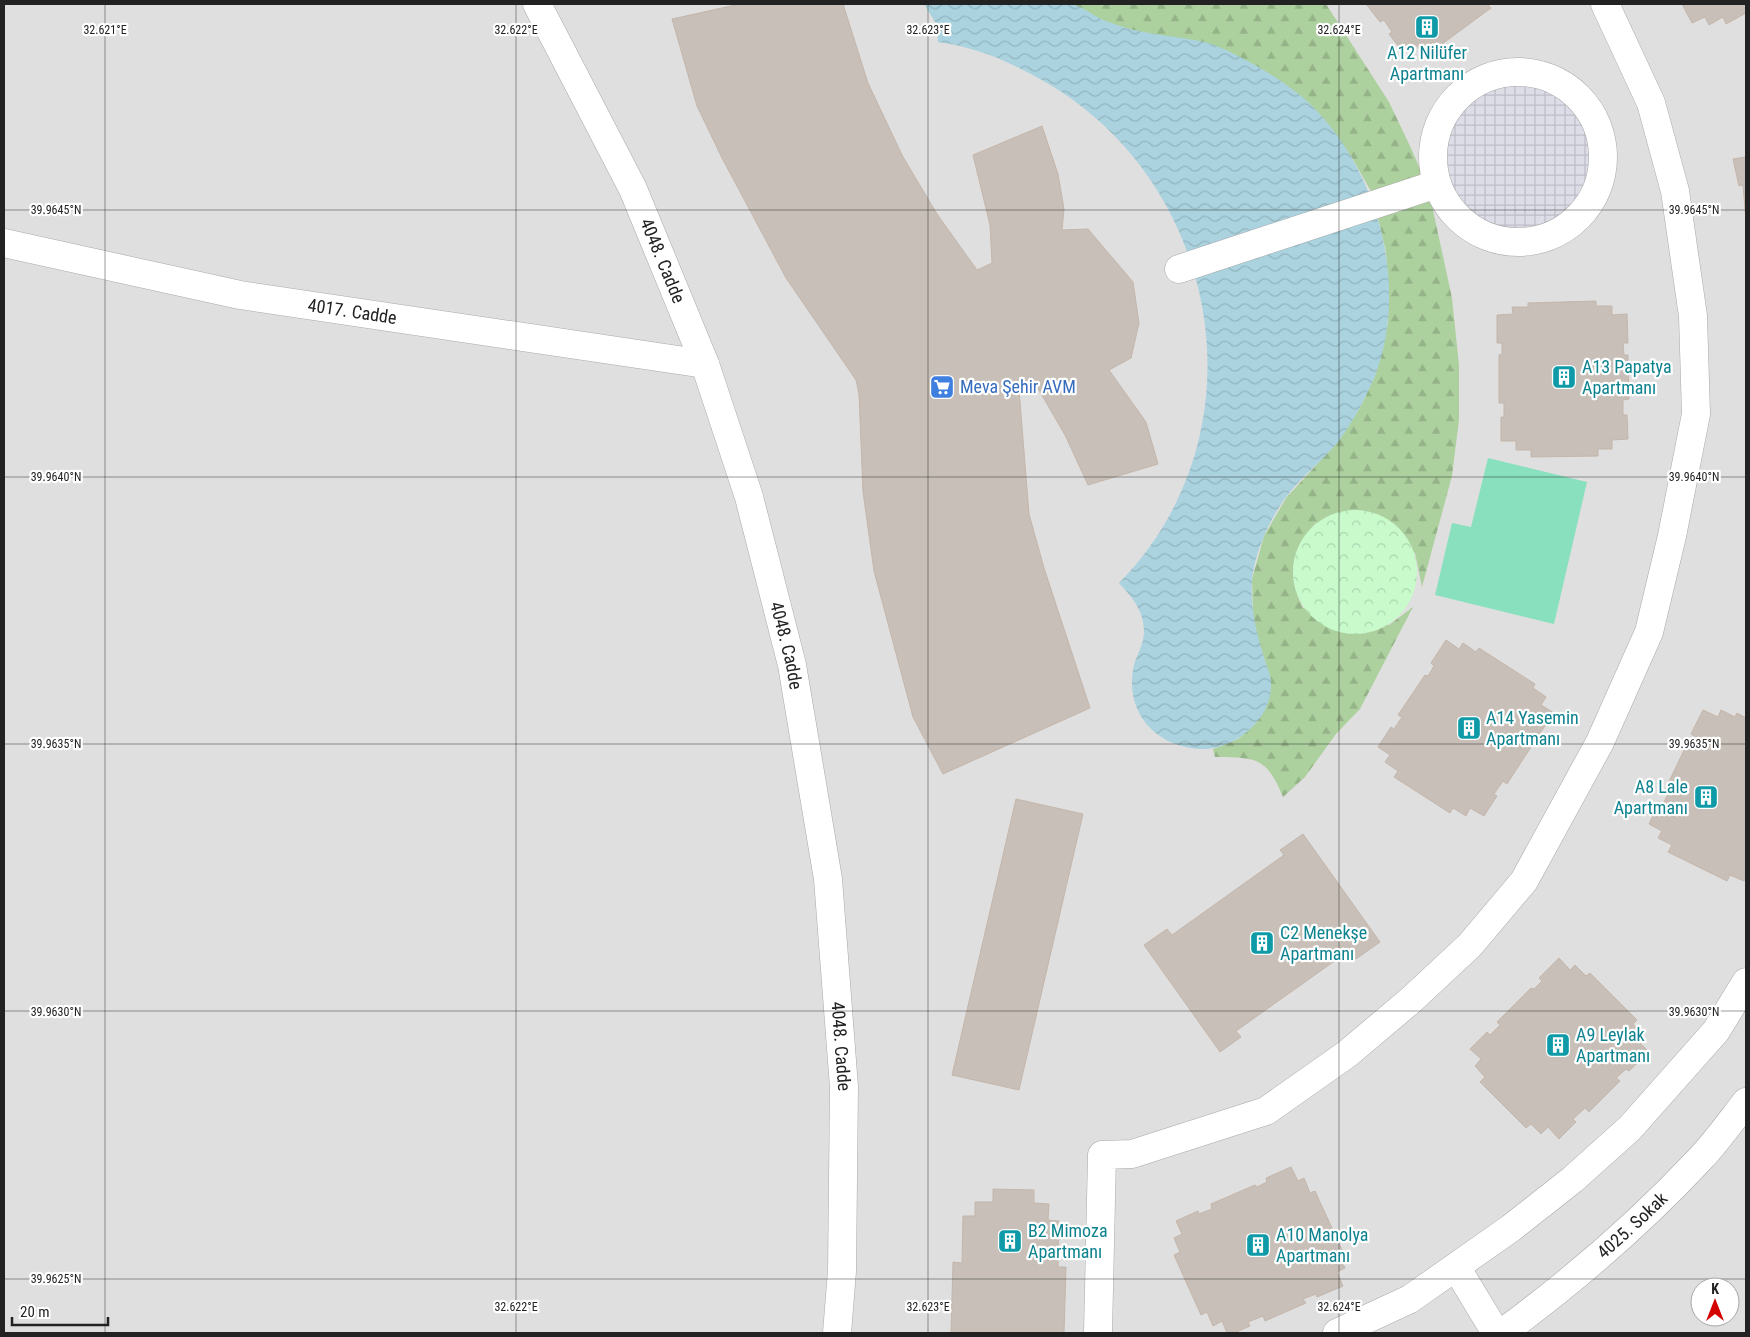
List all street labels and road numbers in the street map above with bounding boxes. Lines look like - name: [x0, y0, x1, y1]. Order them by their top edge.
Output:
- street label: 4048. Cadde: [636, 215, 690, 306]
- street label: 4017. Cadde: [306, 294, 398, 328]
- street label: 4048. Cadde: [766, 599, 807, 691]
- street label: 4048. Cadde: [827, 1001, 855, 1092]
- street label: 4025. Sokak: [1593, 1188, 1671, 1263]

